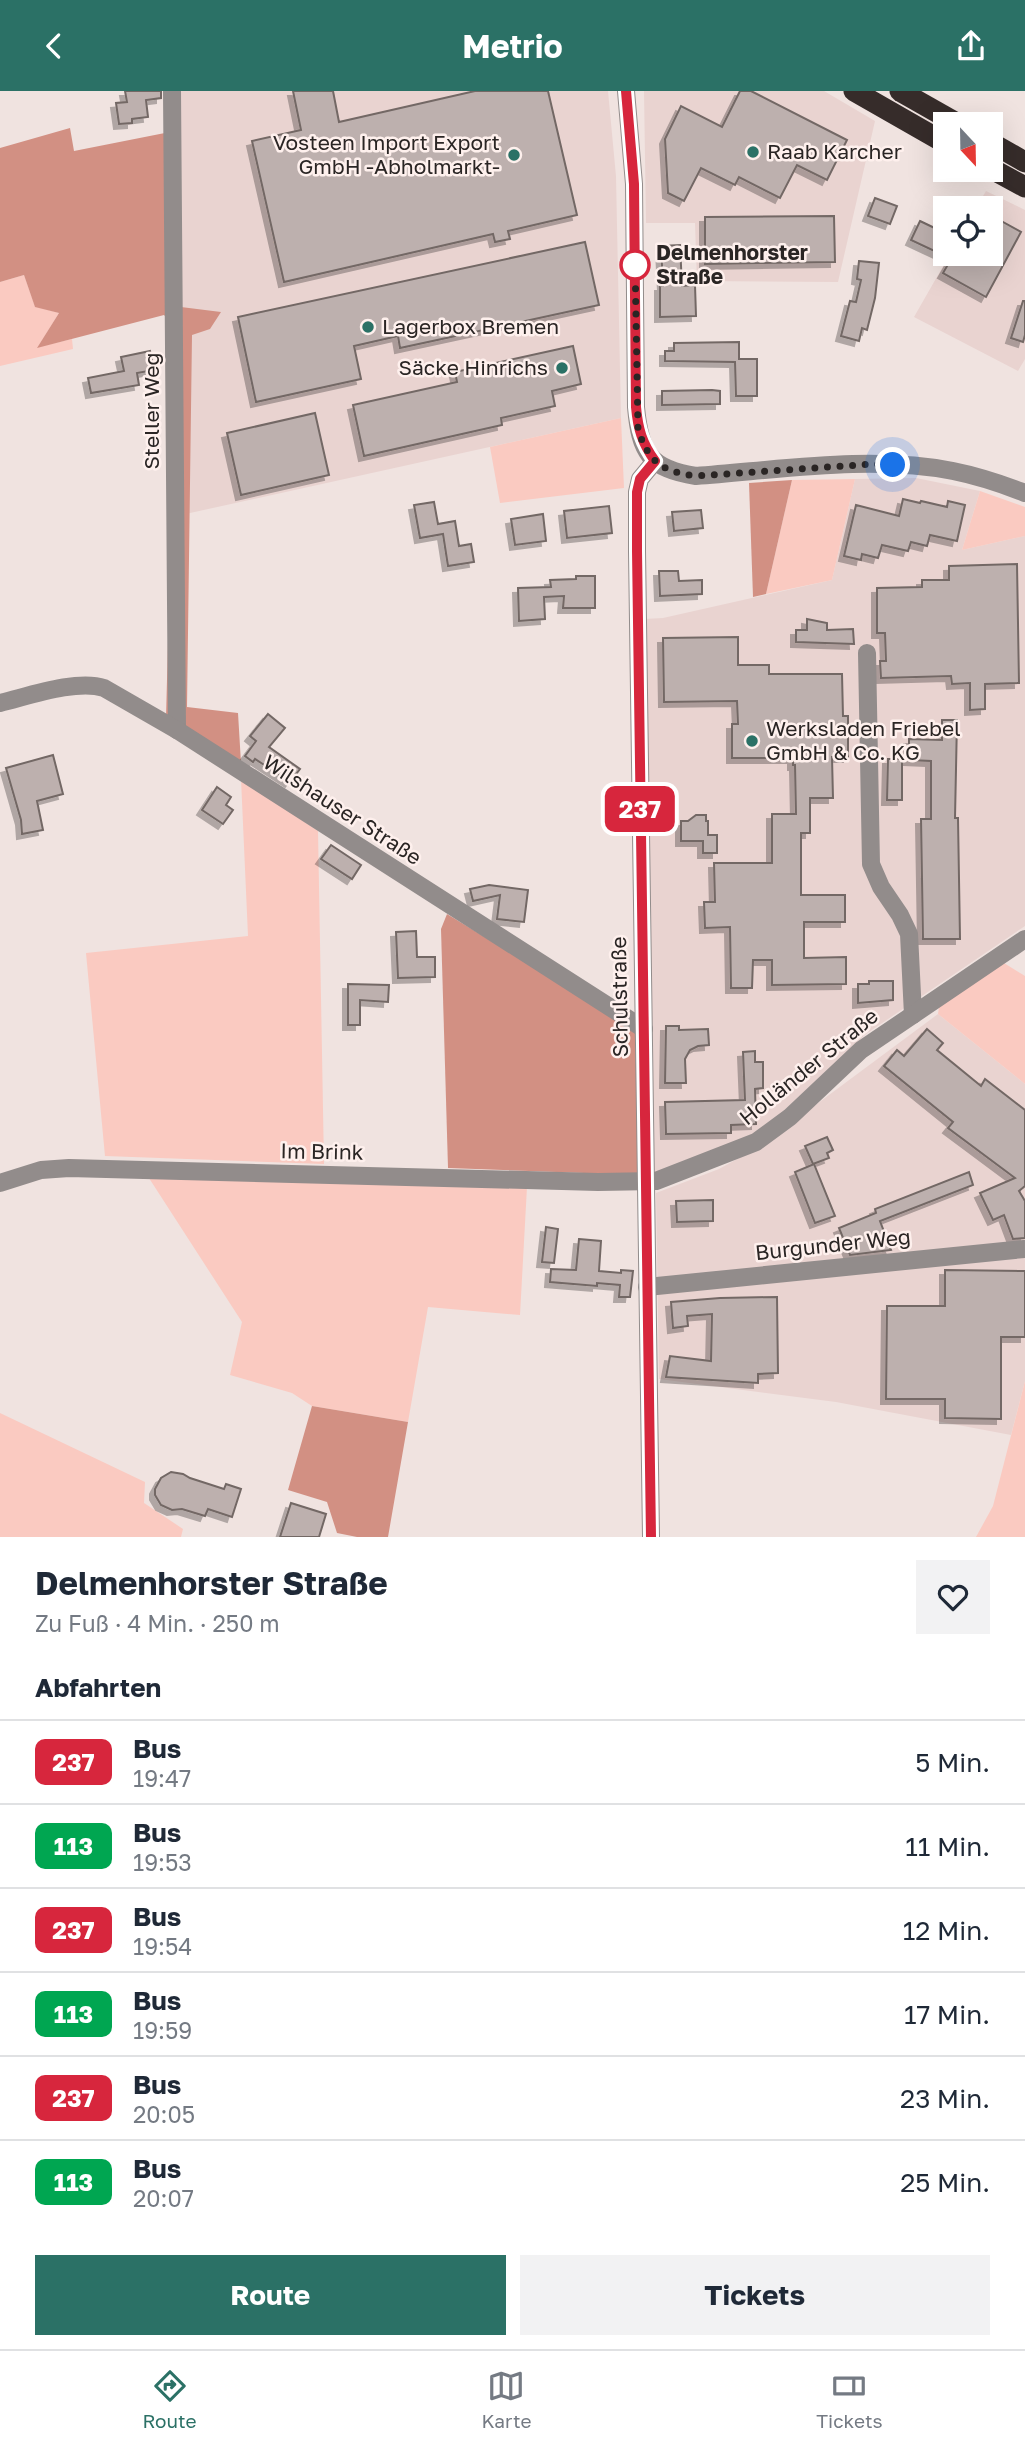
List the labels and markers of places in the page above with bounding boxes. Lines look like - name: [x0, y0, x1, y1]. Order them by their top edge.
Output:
- place label: Vosteen Import Export GmbH -Abholmarkt-: [273, 129, 500, 179]
- place label: Raab Karcher: [767, 138, 902, 164]
- marker: Raab Karcher: [745, 144, 761, 160]
- marker: Vosteen Import Export GmbH -Abholmarkt-: [506, 147, 522, 163]
- place label: Delmenhorster Straße: [656, 239, 808, 289]
- marker: Delmenhorster Straße: [620, 250, 650, 280]
- place label: Lagerbox Bremen: [382, 313, 559, 339]
- marker: Lagerbox Bremen: [360, 319, 376, 335]
- place label: Säcke Hinrichs: [399, 354, 548, 380]
- marker: Säcke Hinrichs: [554, 360, 570, 376]
- place label: Werksladen Friebel GmbH & Co. KG: [766, 715, 961, 765]
- marker: Werksladen Friebel GmbH & Co. KG: [744, 733, 760, 749]

